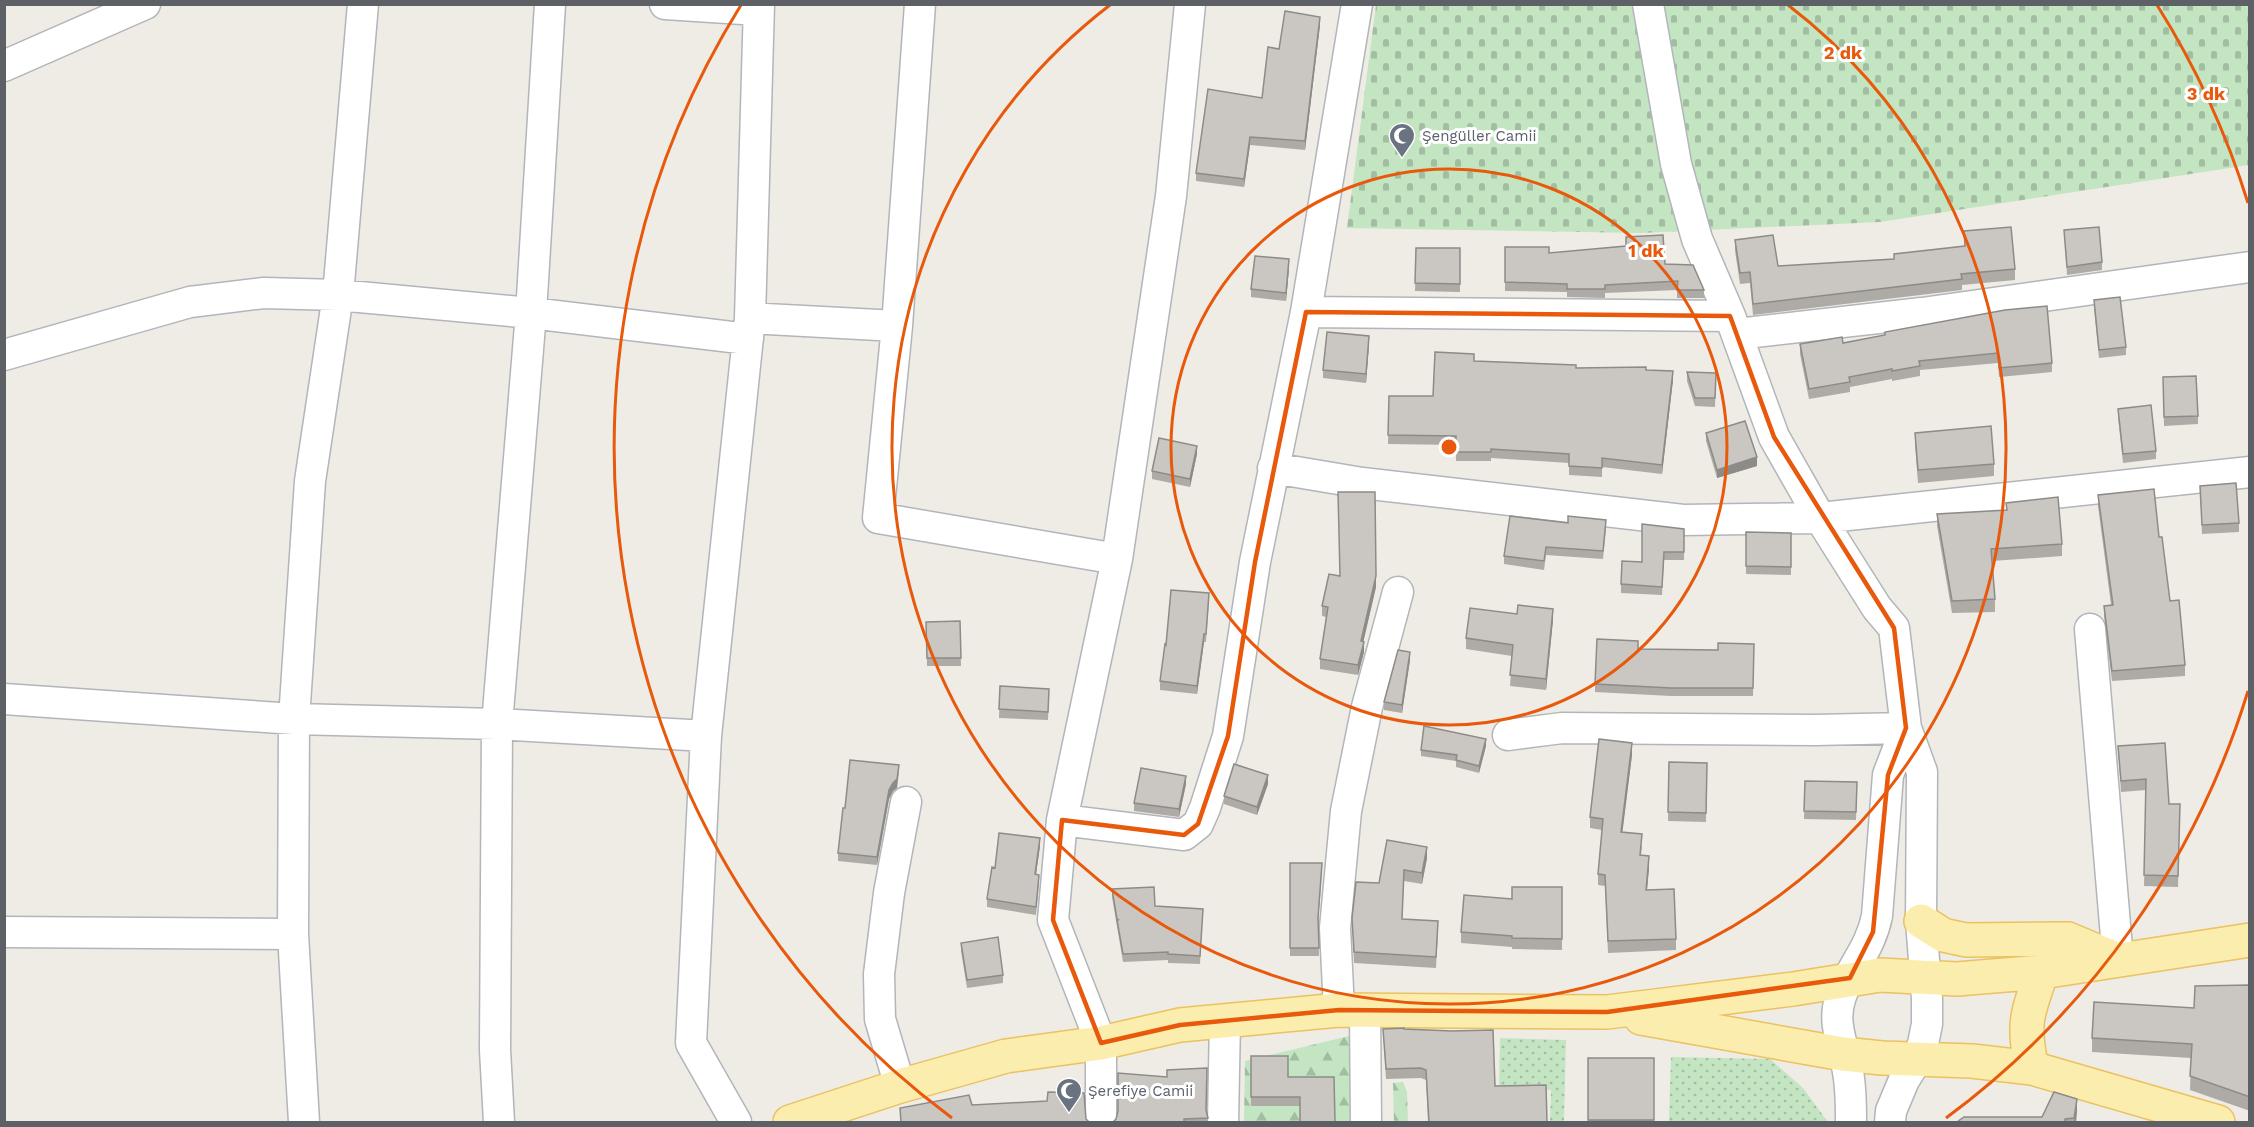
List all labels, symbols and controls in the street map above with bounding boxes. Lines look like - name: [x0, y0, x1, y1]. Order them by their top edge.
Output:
- text: 2 dk: [1824, 42, 1863, 63]
- text: 3 dk: [2187, 83, 2226, 104]
- mosque icon: Şengüller Camii: [1387, 121, 1417, 159]
- place label: Şengüller Camii: [1422, 127, 1537, 145]
- text: 1 dk: [1628, 240, 1664, 261]
- centre of rings: [1439, 437, 1459, 457]
- mosque icon: Şerefiye Camii: [1054, 1076, 1084, 1114]
- place label: Şerefiye Camii: [1088, 1082, 1193, 1100]

